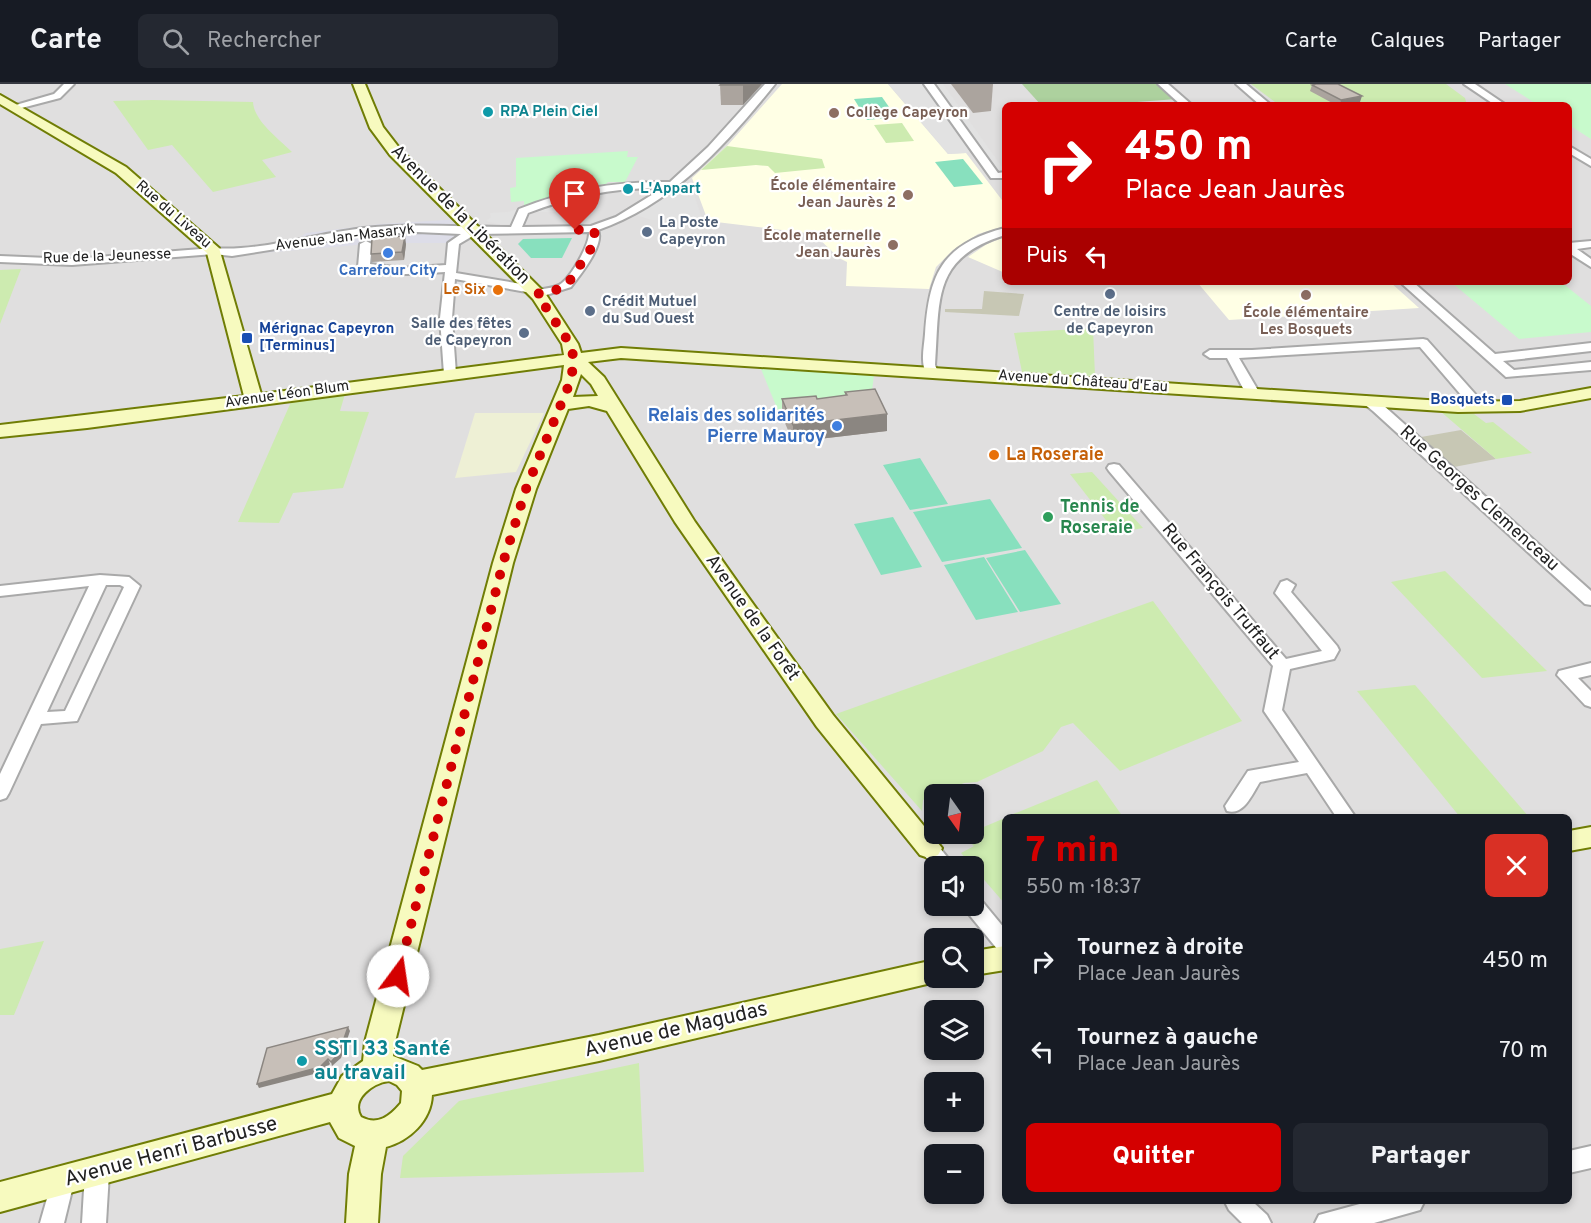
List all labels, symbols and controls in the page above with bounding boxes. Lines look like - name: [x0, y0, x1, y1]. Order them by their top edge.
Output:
- search box: [138, 14, 558, 68]
- text: Carte: [30, 23, 102, 59]
- icon: search: [159, 25, 192, 58]
- text: Rechercher: [207, 28, 321, 55]
- text: Carte: [1285, 28, 1337, 55]
- text: Calques: [1370, 28, 1445, 55]
- text: Partager: [1478, 28, 1561, 55]
- place label: RPA Plein Ciel: [500, 103, 598, 122]
- place label: Collège Capeyron: [846, 104, 968, 123]
- marker: RPA Plein Ciel: [481, 105, 495, 119]
- marker: Collège Capeyron: [827, 106, 841, 120]
- text: 450 m: [1125, 122, 1252, 175]
- icon: right: [1026, 126, 1104, 204]
- street label: Avenue de la Libération: [385, 140, 535, 290]
- pin: [549, 168, 600, 230]
- text: Place Jean Jaurès: [1125, 174, 1346, 208]
- place label: École élémentaire Jean Jaurès 2: [770, 176, 896, 213]
- street label: Rue du Liveau: [131, 177, 215, 253]
- icon: arrive: [558, 177, 591, 210]
- place label: L'Appart: [640, 180, 701, 199]
- marker: L'Appart: [621, 182, 635, 196]
- marker: École élémentaire Jean Jaurès 2: [901, 188, 915, 202]
- place label: La Poste Capeyron: [659, 214, 726, 250]
- street label: Avenue Jan-Masaryk: [274, 220, 416, 256]
- marker: La Poste Capeyron: [640, 225, 654, 239]
- place label: École maternelle Jean Jaurès: [763, 226, 881, 263]
- marker: École maternelle Jean Jaurès: [886, 238, 900, 252]
- icon: left: [1080, 240, 1113, 273]
- text: Puis: [1026, 243, 1068, 270]
- street label: Rue de la Jeunesse: [42, 245, 172, 269]
- marker: Carrefour City: [381, 246, 395, 260]
- place label: Carrefour City: [339, 262, 438, 281]
- place label: Le Six: [443, 281, 486, 300]
- marker: Le Six: [491, 283, 505, 297]
- marker: Centre de loisirs de Capeyron: [1103, 287, 1117, 301]
- marker: École élémentaire Les Bosquets: [1299, 288, 1313, 302]
- place label: Crédit Mutuel du Sud Ouest: [602, 293, 697, 329]
- place label: Centre de loisirs de Capeyron: [1054, 303, 1166, 339]
- place label: École élémentaire Les Bosquets: [1243, 303, 1369, 340]
- marker: Crédit Mutuel du Sud Ouest: [583, 304, 597, 318]
- place label: Salle des fêtes de Capeyron: [411, 315, 512, 351]
- place label: Mérignac Capeyron [Terminus]: [259, 320, 394, 356]
- marker: Salle des fêtes de Capeyron: [517, 326, 531, 340]
- marker: Mérignac Capeyron [Terminus]: [240, 331, 254, 345]
- street label: Avenue du Château d'Eau: [997, 367, 1169, 397]
- street label: Avenue Léon Blum: [224, 377, 350, 413]
- place label: Bosquets: [1430, 391, 1495, 410]
- marker: Bosquets: [1500, 393, 1514, 407]
- place label: Relais des solidarités Pierre Mauroy: [648, 405, 825, 449]
- marker: Relais des solidarités Pierre Mauroy: [830, 419, 844, 433]
- street label: Rue Georges Clemenceau: [1394, 421, 1564, 577]
- place label: La Roseraie: [1006, 444, 1104, 467]
- marker: La Roseraie: [987, 448, 1001, 462]
- place label: Tennis de Roseraie: [1060, 496, 1140, 540]
- marker: Tennis de Roseraie: [1041, 510, 1055, 524]
- street label: Rue François Truffaut: [1156, 519, 1284, 665]
- street label: Avenue de la Forêt: [700, 550, 804, 686]
- north arrow: [924, 784, 984, 844]
- map controls: [924, 784, 984, 1204]
- text: 7 min: [1026, 829, 1119, 875]
- button: close: [1485, 834, 1548, 897]
- button: sound: [924, 856, 984, 916]
- text: 550 m · 18:37: [1026, 875, 1141, 901]
- button: search: [924, 928, 984, 988]
- text: Tournez à droite: [1077, 935, 1244, 962]
- position arrow: [366, 944, 430, 1008]
- icon: right: [1026, 945, 1059, 978]
- text: 450 m: [1483, 948, 1548, 975]
- text: Place Jean Jaurès: [1077, 962, 1240, 988]
- street label: Avenue de Magudas: [582, 996, 770, 1064]
- button: layers: [924, 1000, 984, 1060]
- text: Tournez à gauche: [1077, 1025, 1258, 1052]
- icon: left: [1026, 1035, 1059, 1068]
- place label: SSTI 33 Santé au travail: [314, 1036, 450, 1087]
- text: 70 m: [1499, 1038, 1548, 1065]
- text: Place Jean Jaurès: [1077, 1052, 1240, 1078]
- marker: SSTI 33 Santé au travail: [295, 1054, 309, 1068]
- button: +: [924, 1072, 984, 1132]
- street label: Avenue Henri Barbusse: [61, 1111, 281, 1193]
- button: Quitter: [1026, 1123, 1281, 1192]
- button: Partager: [1293, 1123, 1548, 1192]
- button: −: [924, 1144, 984, 1204]

